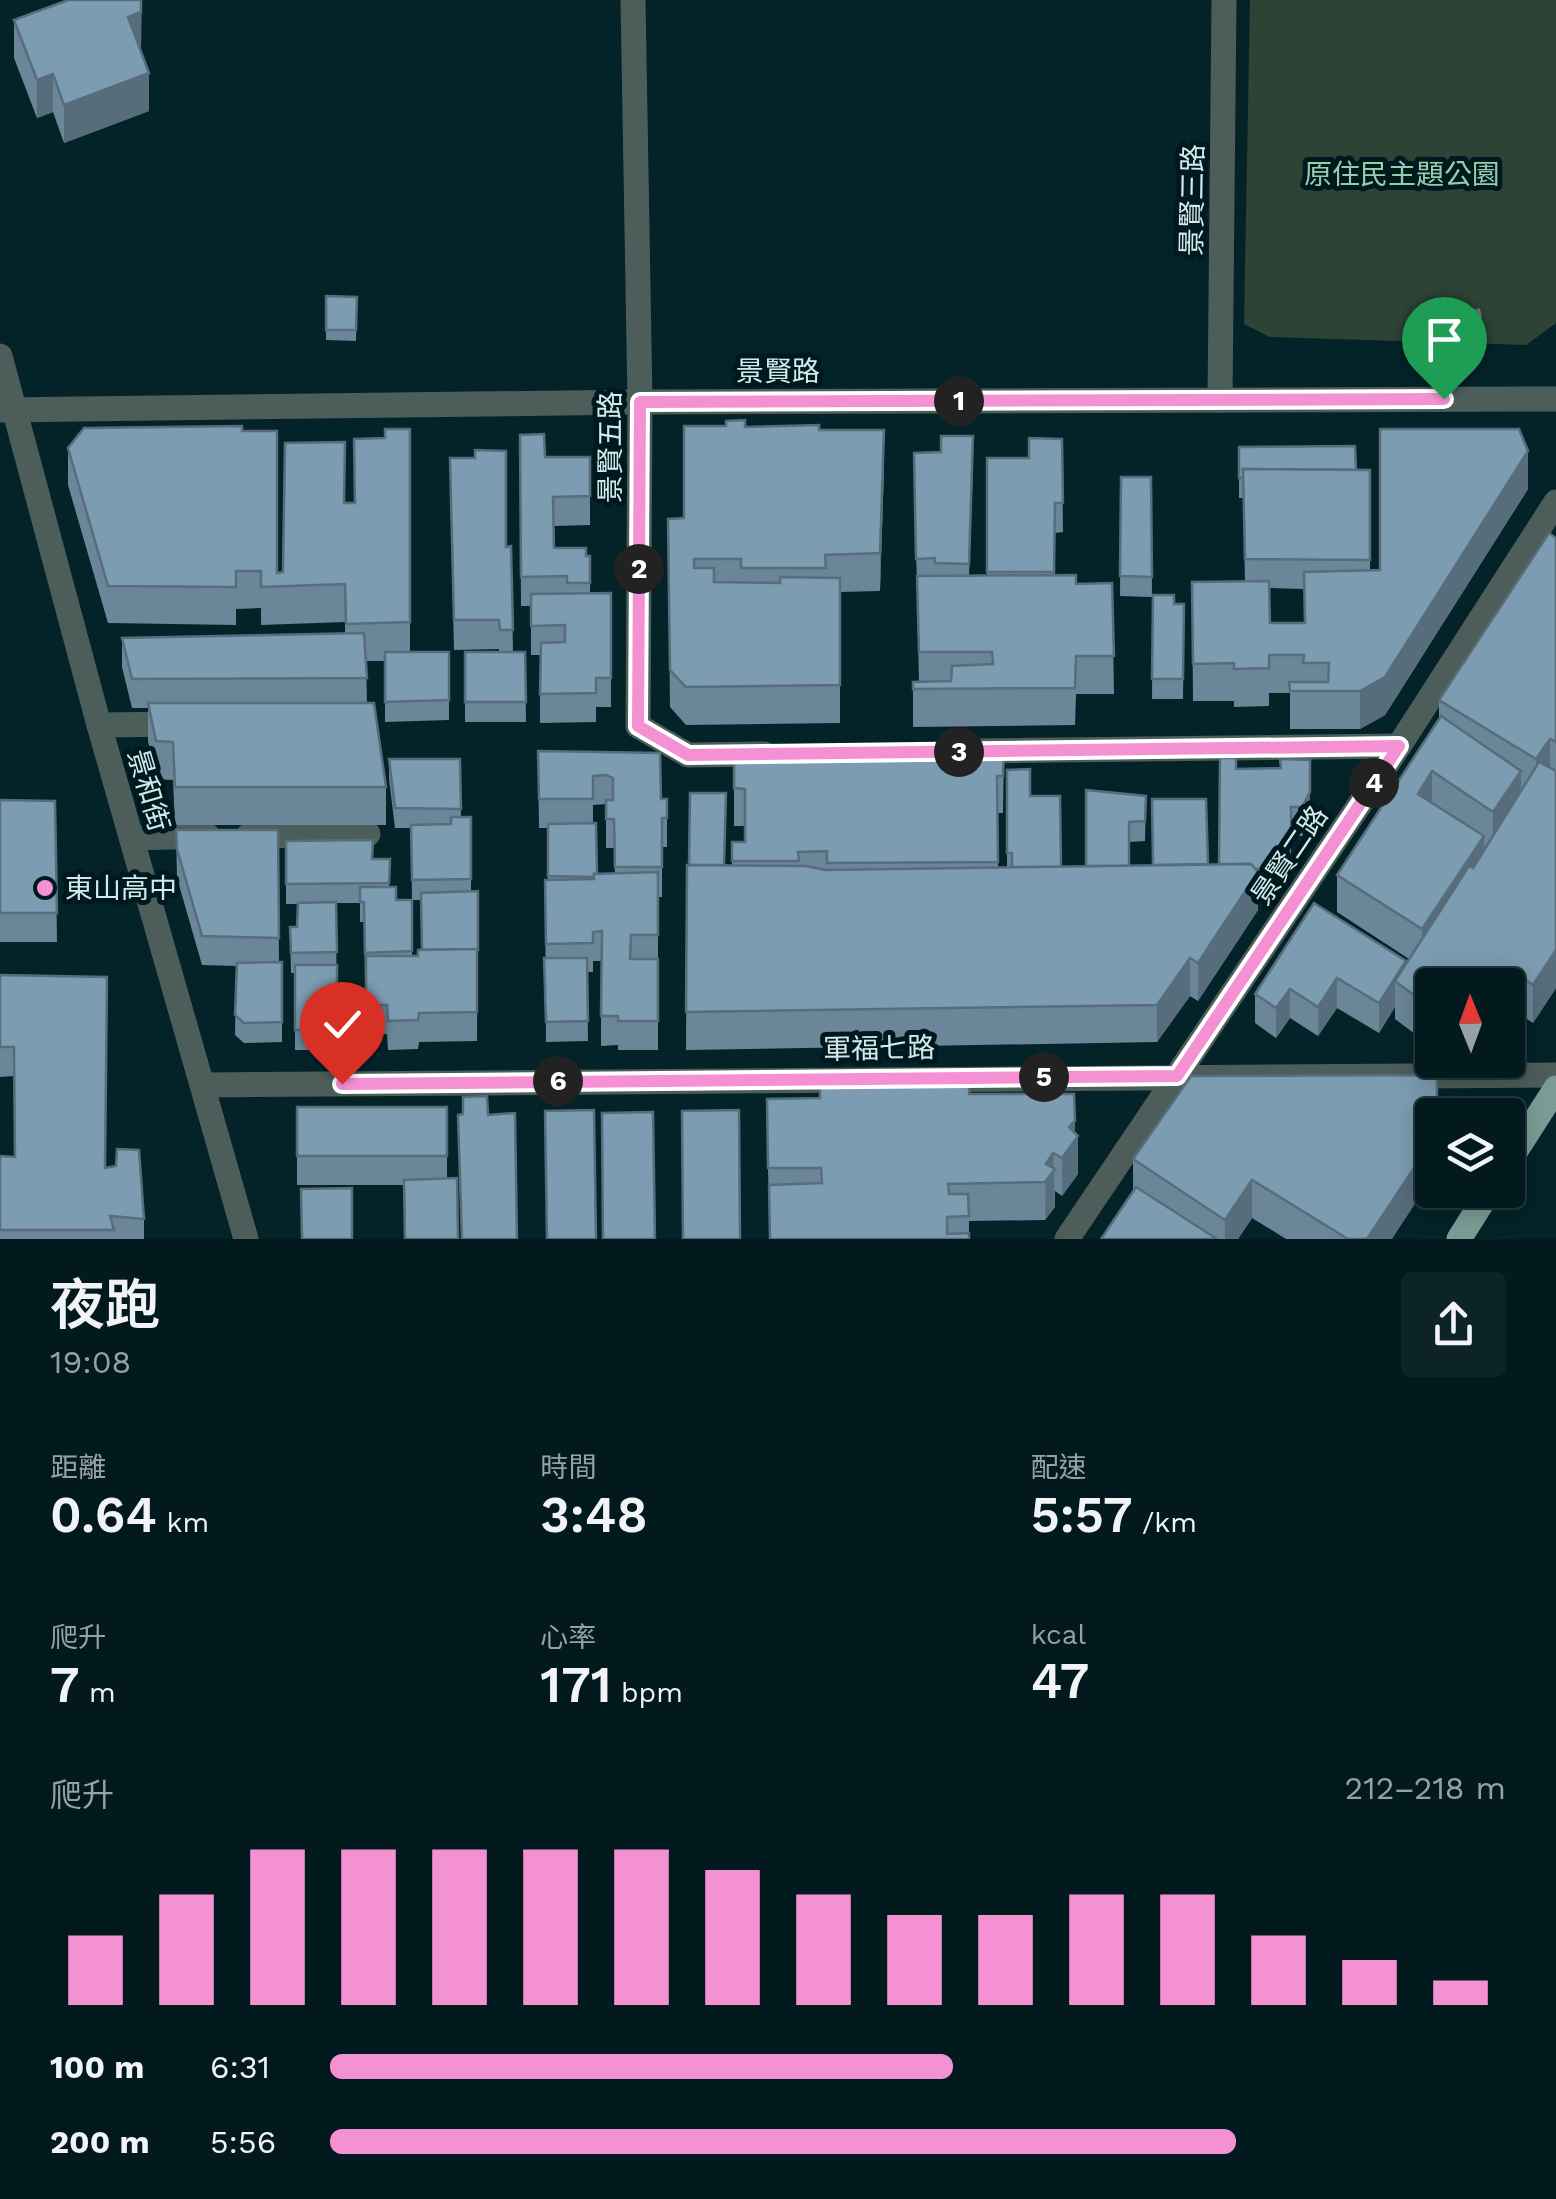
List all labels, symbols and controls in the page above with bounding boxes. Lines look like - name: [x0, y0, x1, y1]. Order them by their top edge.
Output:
- street label: 景賢三路: [1175, 144, 1210, 256]
- park label: 原住民主題公園: [1304, 158, 1500, 191]
- pin: [1402, 297, 1487, 400]
- icon: arrive: [1417, 312, 1472, 367]
- street label: 景賢路: [736, 355, 820, 388]
- pin: 1: [934, 376, 984, 426]
- text: 1: [953, 384, 965, 417]
- street label: 景賢五路: [594, 391, 627, 503]
- pin: 2: [614, 544, 664, 594]
- text: 2: [631, 552, 647, 585]
- pin: 3: [934, 727, 984, 777]
- text: 3: [951, 735, 967, 768]
- street label: 景和街: [121, 745, 176, 835]
- pin: 4: [1349, 758, 1399, 808]
- text: 4: [1365, 766, 1383, 799]
- street label: 景賢二路: [1244, 800, 1334, 911]
- place label: 東山高中: [65, 872, 177, 905]
- marker: 東山高中: [34, 877, 56, 899]
- north arrow: [1415, 968, 1525, 1078]
- map controls: [1415, 968, 1525, 1208]
- pin: [300, 982, 385, 1085]
- icon: check: [315, 997, 370, 1052]
- street label: 軍福七路: [823, 1031, 935, 1066]
- pin: 5: [1019, 1052, 1069, 1102]
- pin: 6: [533, 1056, 583, 1106]
- text: 5: [1036, 1060, 1052, 1093]
- text: 6: [549, 1064, 567, 1097]
- button: layers: [1415, 1098, 1525, 1208]
- button: share: [1401, 1272, 1506, 1377]
- text: 夜跑: [50, 1273, 160, 1337]
- text: 19:08: [50, 1343, 131, 1381]
- text: 距離: [50, 1451, 106, 1484]
- text: 時間: [540, 1451, 596, 1484]
- text: 配速: [1031, 1451, 1087, 1484]
- text: 0.64: [50, 1485, 157, 1544]
- text: 3:48: [540, 1485, 648, 1544]
- text: 5:57: [1031, 1485, 1132, 1544]
- text: km: [157, 1506, 209, 1539]
- text: /km: [1132, 1506, 1197, 1539]
- text: kcal: [1031, 1618, 1086, 1651]
- text: 爬升: [50, 1621, 106, 1654]
- text: 心率: [540, 1621, 596, 1654]
- text: 47: [1031, 1651, 1089, 1710]
- text: 7: [50, 1655, 80, 1714]
- text: 171: [540, 1655, 611, 1714]
- text: m: [80, 1676, 116, 1709]
- text: bpm: [611, 1676, 683, 1709]
- text: 212–218 m: [1345, 1769, 1506, 1807]
- text: 爬升: [50, 1776, 114, 1814]
- text: 100 m: [50, 2048, 144, 2086]
- text: 6:31: [210, 2048, 270, 2086]
- text: 200 m: [50, 2123, 150, 2161]
- text: 5:56: [210, 2123, 276, 2161]

